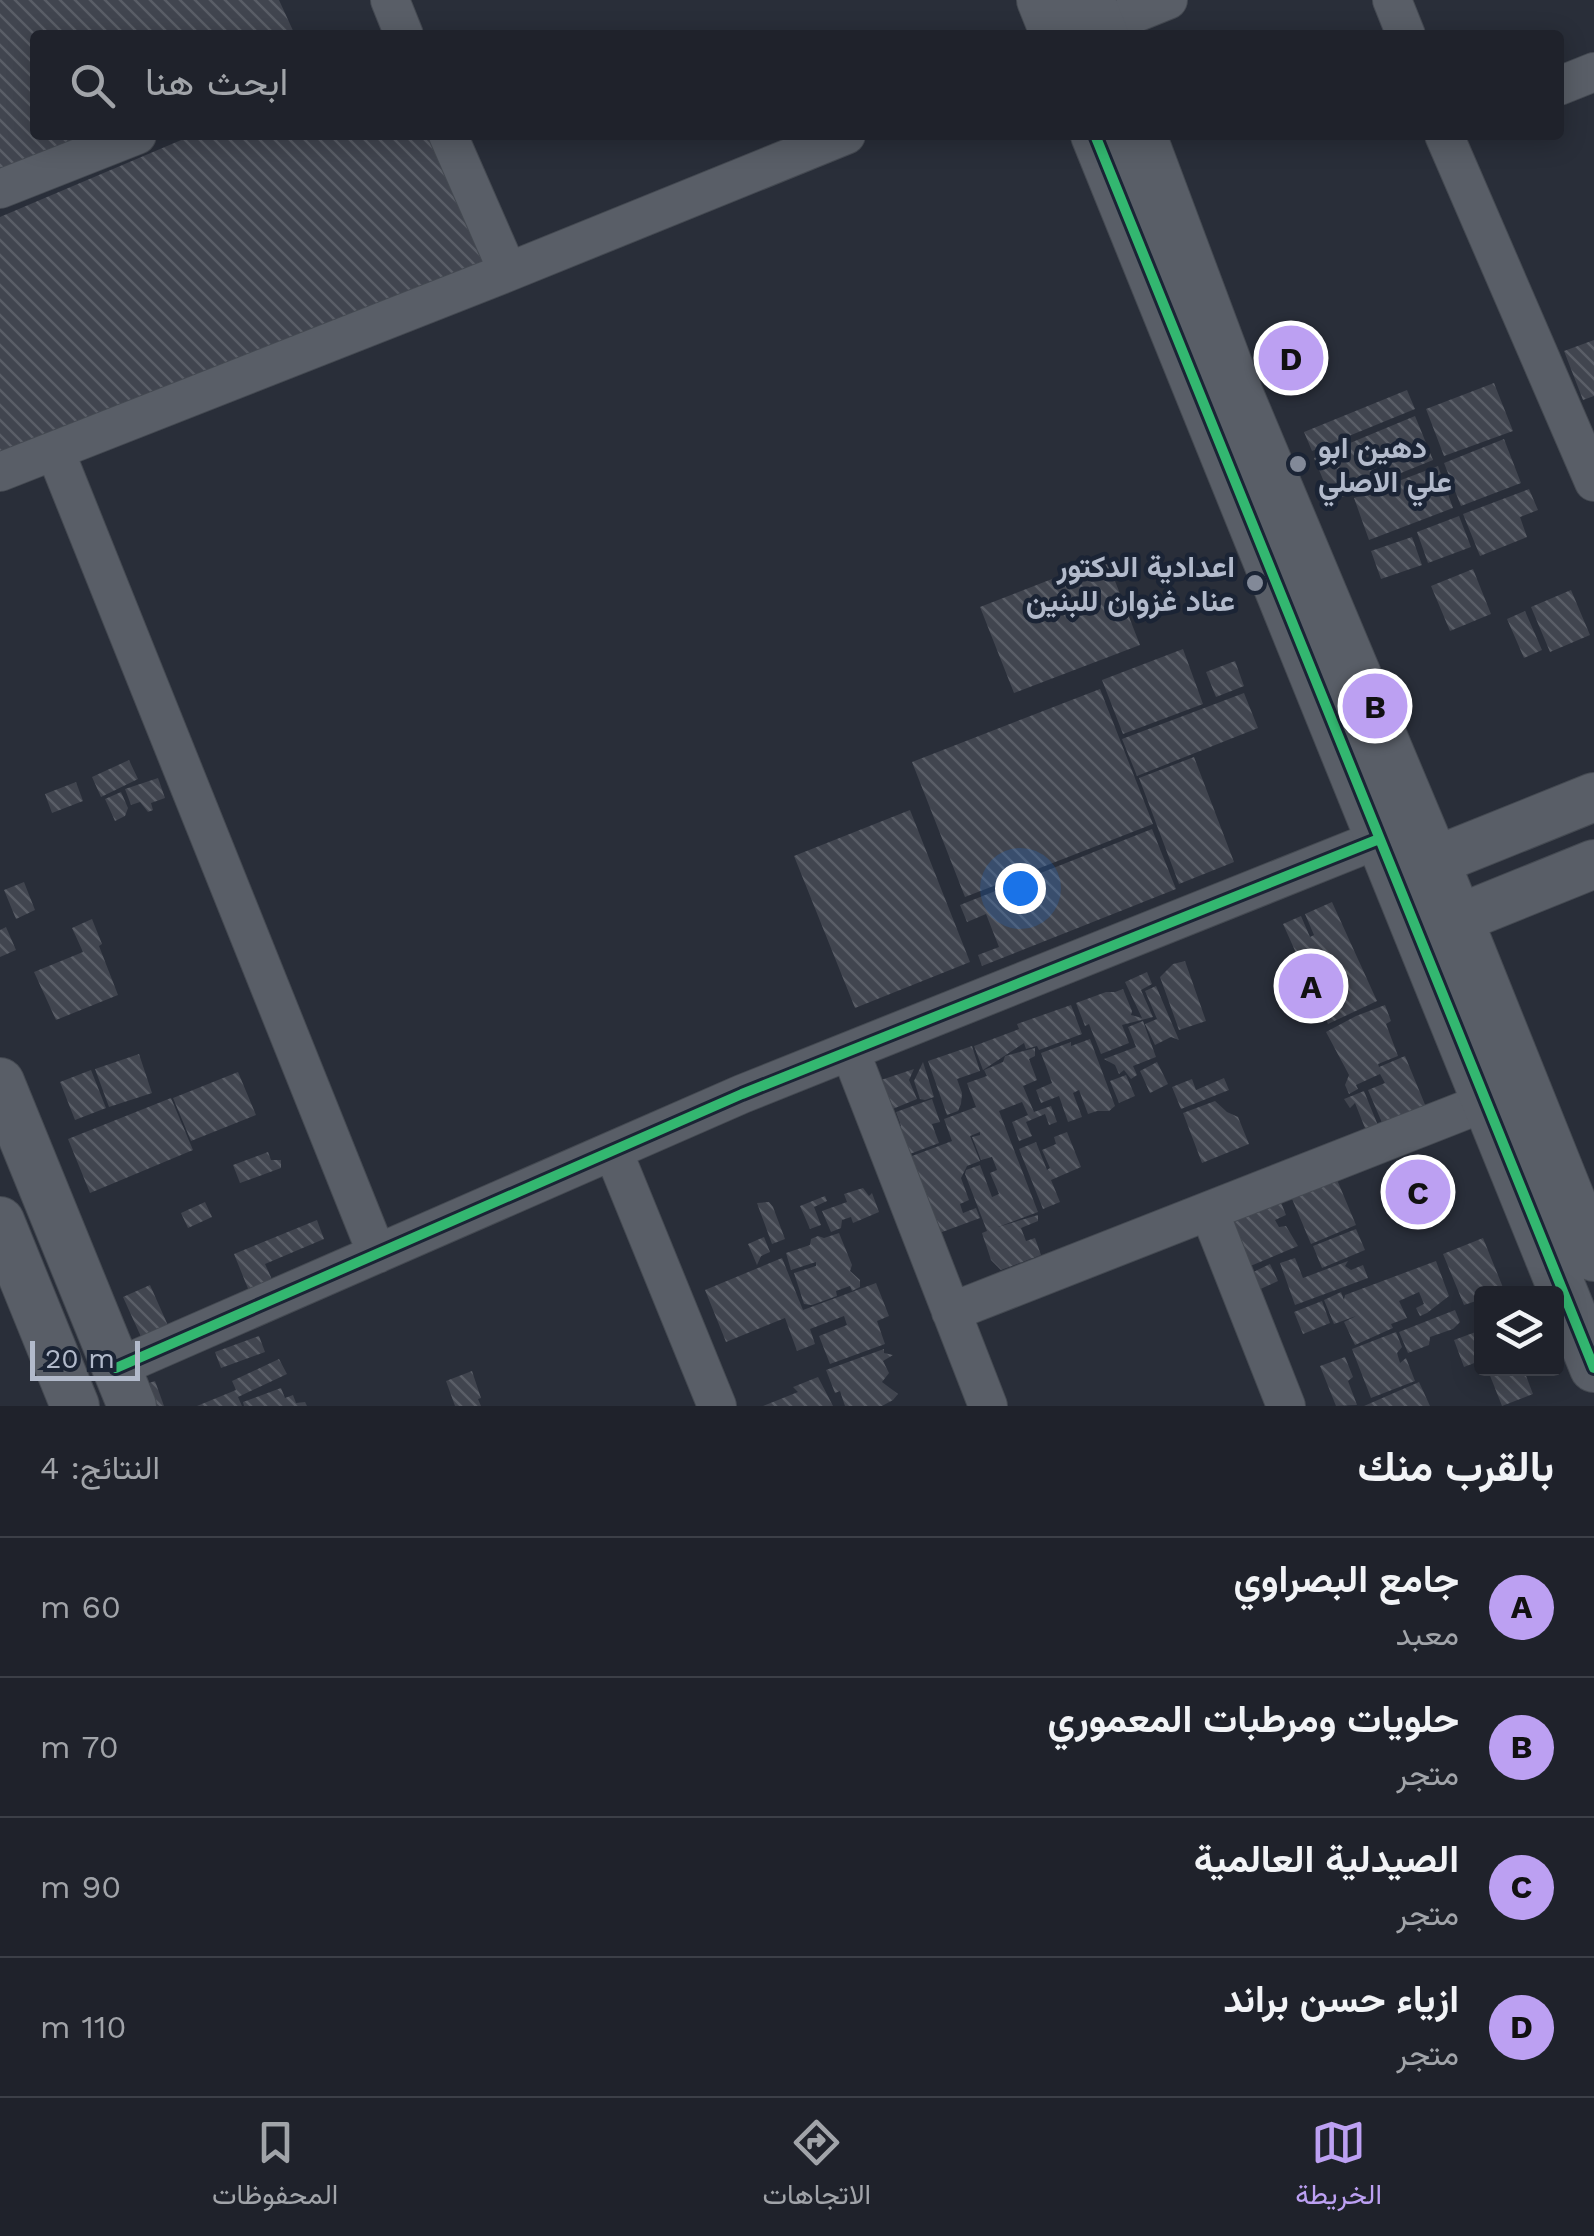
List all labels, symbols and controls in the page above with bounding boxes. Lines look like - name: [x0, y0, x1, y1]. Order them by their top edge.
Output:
- search box: [30, 30, 1564, 140]
- icon: search: [65, 58, 120, 113]
- text: ابحث هنا: [145, 60, 288, 104]
- pin: D: [1258, 320, 1324, 396]
- place label: دهين ابو علي الاصلي: [1318, 430, 1452, 507]
- marker: دهين ابو علي الاصلي: [1287, 453, 1309, 475]
- place label: اعدادية الدكتور عناد غزوان للبنين: [1026, 549, 1235, 619]
- marker: اعدادية الدكتور عناد غزوان للبنين: [1244, 572, 1266, 594]
- pin: B: [1342, 668, 1408, 744]
- your location: [995, 863, 1046, 914]
- pin: A: [1278, 948, 1344, 1024]
- pin: C: [1386, 1154, 1450, 1230]
- map controls: [1474, 1286, 1564, 1376]
- button: layers: [1474, 1286, 1564, 1376]
- scale bar: [30, 1336, 140, 1380]
- text: 20 m: [45, 1342, 115, 1375]
- text: بالقرب منك: [1358, 1442, 1554, 1491]
- text: النتائج: 4: [40, 1449, 160, 1487]
- text: جامع البصراوي: [1233, 1557, 1459, 1601]
- text: 60 m: [40, 1588, 121, 1626]
- text: A: [1511, 1588, 1532, 1626]
- text: معبد: [1396, 1615, 1459, 1653]
- text: حلويات ومرطبات المعموري: [1047, 1697, 1459, 1741]
- text: 70 m: [40, 1728, 119, 1766]
- text: B: [1511, 1728, 1532, 1766]
- text: متجر: [1396, 1755, 1459, 1793]
- text: الصيدلية العالمية: [1194, 1837, 1459, 1881]
- text: 90 m: [40, 1868, 121, 1906]
- text: C: [1511, 1868, 1532, 1906]
- text: متجر: [1396, 1895, 1459, 1933]
- text: ازياء حسن براند: [1223, 1977, 1459, 2021]
- text: 110 m: [40, 2008, 126, 2046]
- text: D: [1510, 2008, 1533, 2046]
- text: متجر: [1396, 2035, 1459, 2073]
- tab: المحفوظات: [212, 2115, 338, 2219]
- tab: الاتجاهات: [762, 2115, 871, 2219]
- tab: الخريطة: [1295, 2115, 1382, 2219]

